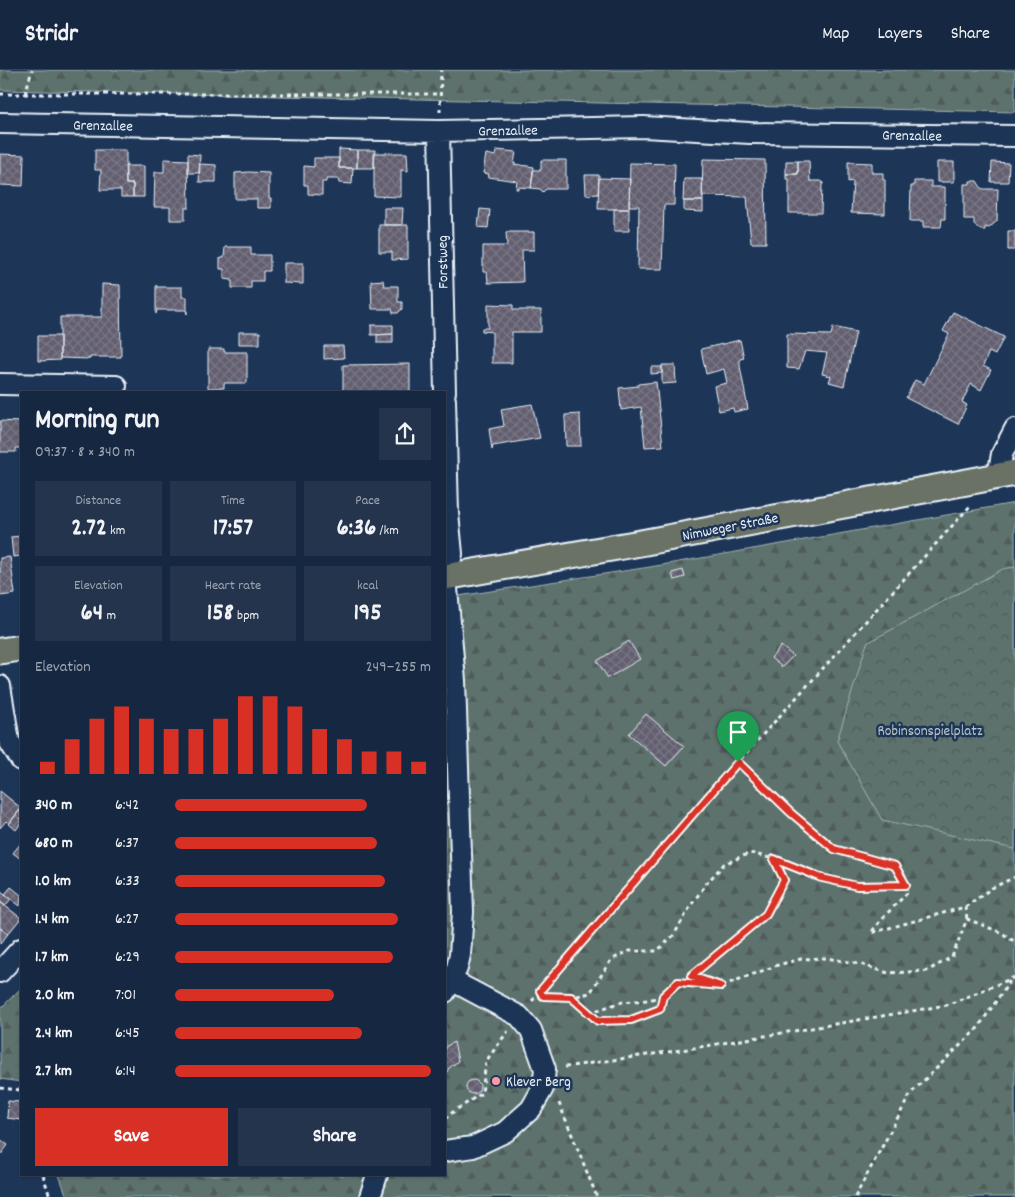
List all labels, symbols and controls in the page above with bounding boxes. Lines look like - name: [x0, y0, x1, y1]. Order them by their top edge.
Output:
- text: Stridr: [25, 18, 78, 52]
- text: Map: [822, 22, 849, 47]
- text: Layers: [877, 22, 923, 47]
- text: Share: [951, 22, 990, 47]
- street label: Grenzallee: [73, 115, 133, 139]
- street label: Grenzallee: [478, 120, 538, 144]
- street label: Grenzallee: [882, 125, 942, 149]
- street label: Forstweg: [433, 235, 455, 289]
- text: Morning run: [35, 402, 159, 442]
- button: share: [379, 408, 431, 460]
- text: 09:37 · 8 × 340 m: [35, 441, 135, 464]
- text: Distance: [75, 491, 121, 511]
- text: Time: [221, 491, 245, 511]
- text: Pace: [355, 491, 380, 511]
- street label: Nimweger Straße: [680, 508, 781, 548]
- text: 2.72: [71, 511, 107, 547]
- text: 17:57: [213, 511, 253, 547]
- text: 6:36: [336, 511, 376, 547]
- text: km: [107, 521, 125, 541]
- text: /km: [376, 521, 399, 541]
- text: Elevation: [74, 576, 123, 596]
- text: Heart rate: [205, 576, 261, 596]
- text: kcal: [357, 576, 378, 596]
- text: 64: [81, 596, 103, 632]
- text: 158: [207, 596, 234, 632]
- text: 195: [353, 596, 382, 632]
- text: m: [103, 606, 116, 626]
- text: bpm: [234, 606, 259, 626]
- text: Elevation: [35, 656, 91, 679]
- text: 249–255 m: [366, 656, 431, 679]
- pin: [717, 711, 759, 762]
- icon: arrive: [724, 718, 752, 746]
- park label: Robinsonspielplatz: [878, 721, 983, 743]
- text: 340 m: [35, 794, 72, 817]
- text: 6:42: [115, 794, 139, 817]
- text: 680 m: [35, 832, 73, 855]
- text: 6:37: [115, 832, 139, 855]
- text: 1.0 km: [35, 870, 71, 893]
- text: 6:33: [115, 870, 140, 893]
- text: 1.4 km: [35, 908, 69, 931]
- text: 6:27: [115, 908, 139, 931]
- text: 1.7 km: [35, 946, 69, 969]
- text: 6:29: [115, 946, 140, 969]
- text: 2.0 km: [35, 984, 75, 1007]
- text: 7:01: [115, 984, 136, 1007]
- text: 2.4 km: [35, 1022, 73, 1045]
- text: 6:45: [115, 1022, 140, 1045]
- text: 2.7 km: [35, 1060, 72, 1083]
- text: 6:14: [115, 1060, 136, 1083]
- place label: Klever Berg: [506, 1072, 571, 1094]
- marker: Klever Berg: [490, 1075, 502, 1087]
- button: Save: [35, 1108, 228, 1166]
- button: Share: [238, 1108, 431, 1166]

